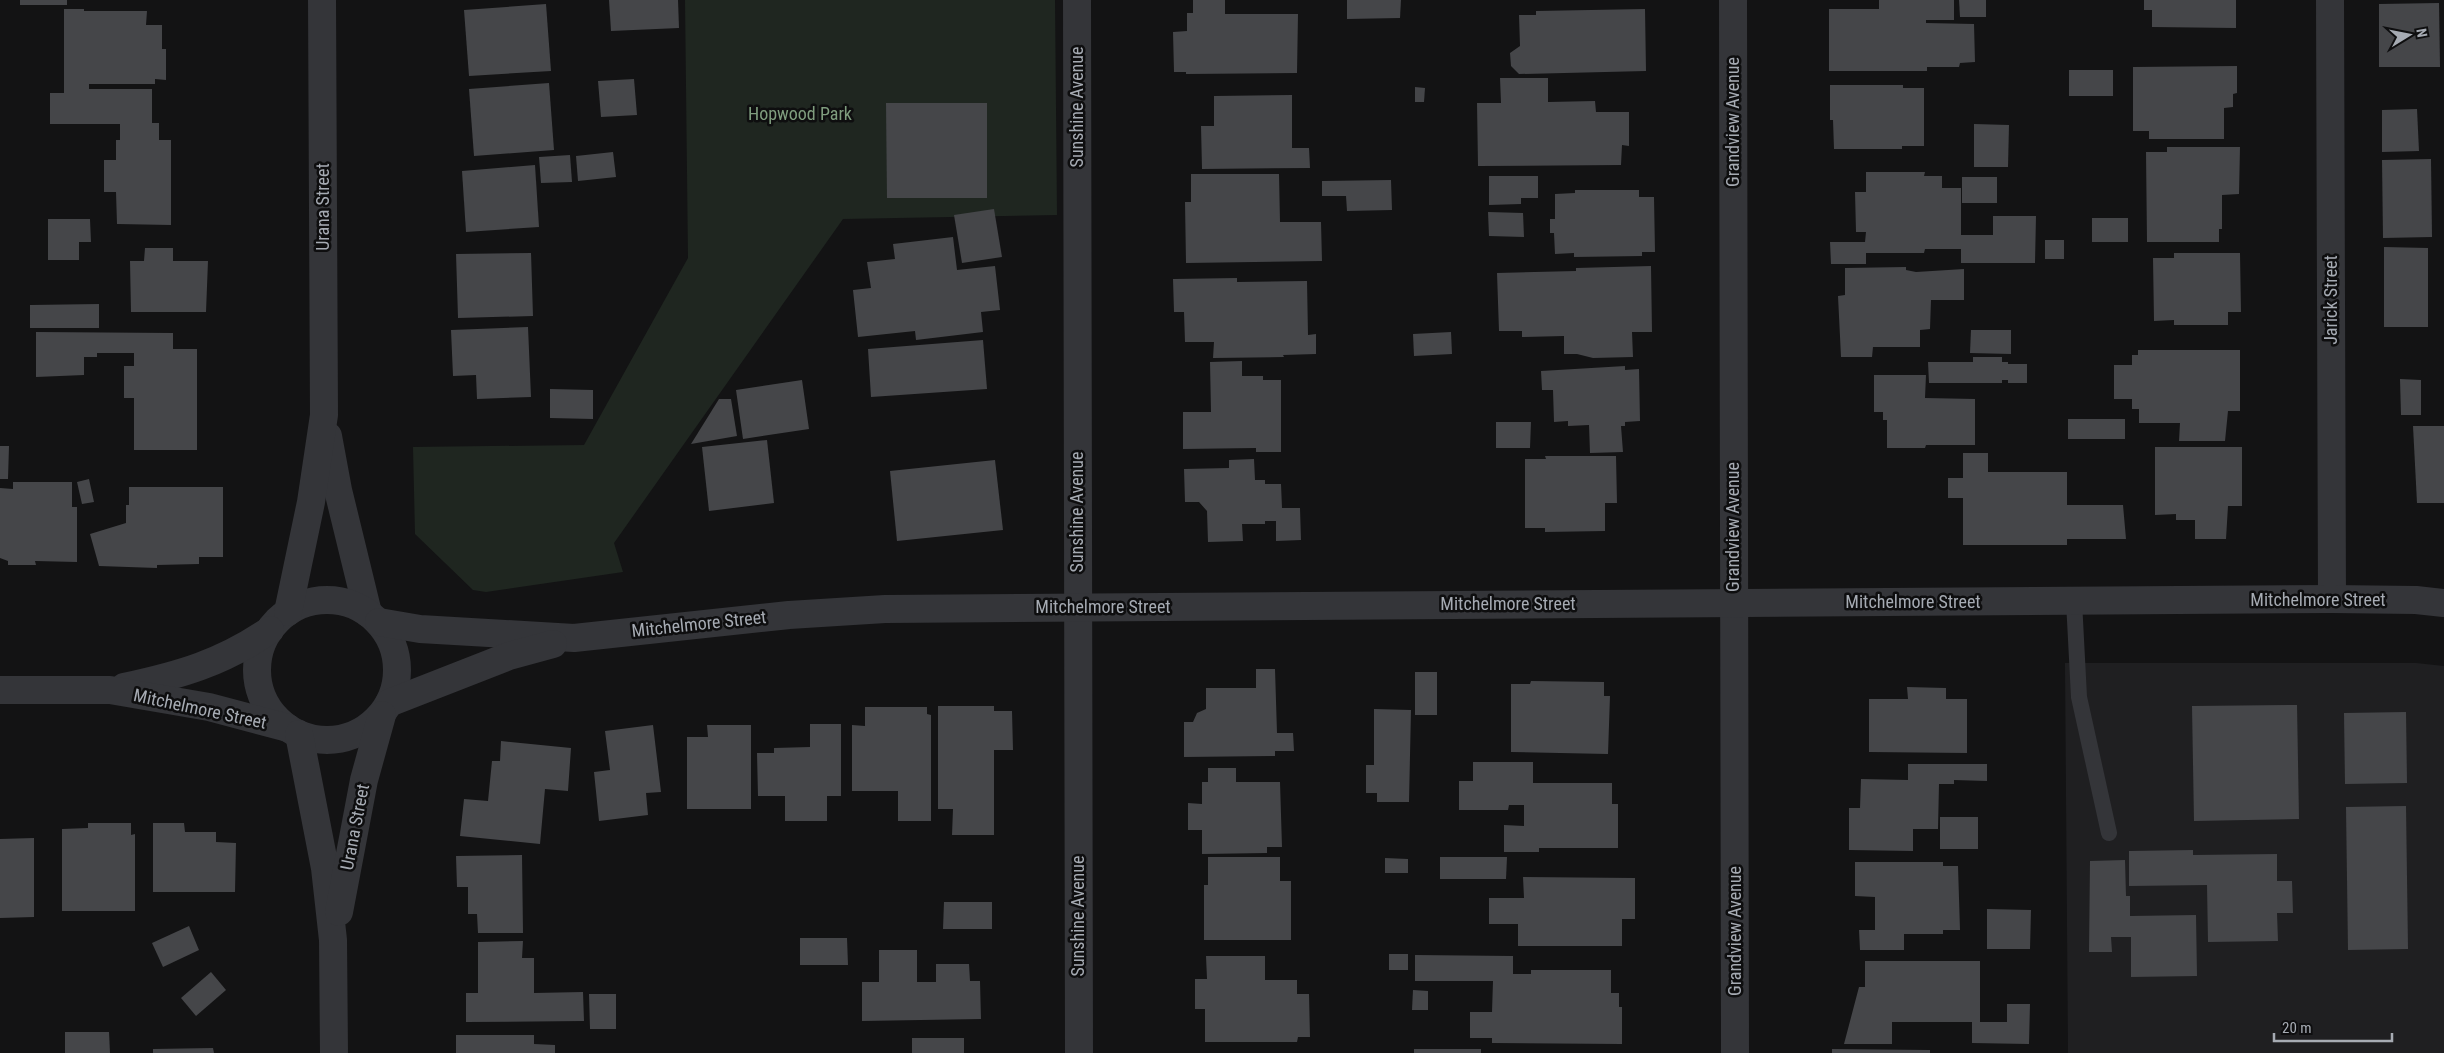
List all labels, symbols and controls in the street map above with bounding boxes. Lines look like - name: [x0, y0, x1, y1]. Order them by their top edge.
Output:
- north arrow: [2384, 10, 2434, 60]
- text: N: [2413, 27, 2430, 38]
- street label: Sunshine Avenue: [1066, 47, 1087, 167]
- street label: Grandview Avenue: [1722, 57, 1743, 187]
- park label: Hopwood Park: [748, 103, 852, 124]
- street label: Urana Street: [312, 163, 333, 251]
- street label: Jarick Street: [2320, 255, 2341, 345]
- street label: Sunshine Avenue: [1066, 452, 1087, 572]
- street label: Grandview Avenue: [1722, 462, 1743, 592]
- street label: Mitchelmore Street: [2250, 589, 2386, 610]
- street label: Mitchelmore Street: [1845, 591, 1981, 612]
- street label: Mitchelmore Street: [1440, 593, 1576, 614]
- street label: Mitchelmore Street: [1035, 596, 1171, 617]
- street label: Mitchelmore Street: [631, 606, 767, 641]
- street label: Mitchelmore Street: [132, 684, 268, 733]
- street label: Urana Street: [336, 782, 373, 872]
- street label: Sunshine Avenue: [1067, 856, 1088, 976]
- street label: Grandview Avenue: [1724, 866, 1745, 996]
- scale bar: [2274, 1010, 2392, 1042]
- text: 20 m: [2282, 1019, 2312, 1037]

